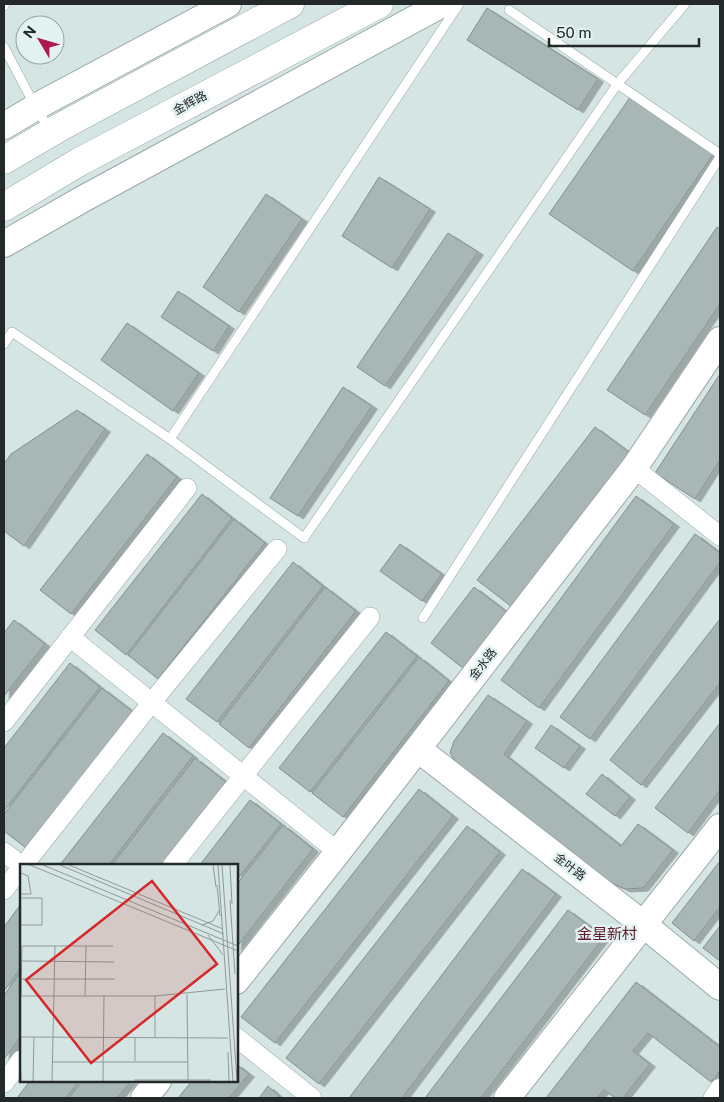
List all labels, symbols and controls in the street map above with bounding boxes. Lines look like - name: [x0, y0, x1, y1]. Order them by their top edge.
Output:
- north arrow: [15, 15, 65, 65]
- scale bar: [549, 15, 699, 47]
- text: N: [20, 23, 39, 41]
- text: 50 m: [556, 24, 591, 41]
- street label: 金辉路: [171, 88, 209, 118]
- street label: 金水路: [466, 646, 500, 682]
- street label: 金叶路: [552, 850, 588, 884]
- inset map: [20, 864, 238, 1082]
- district label: 金星新村: [577, 925, 637, 942]

